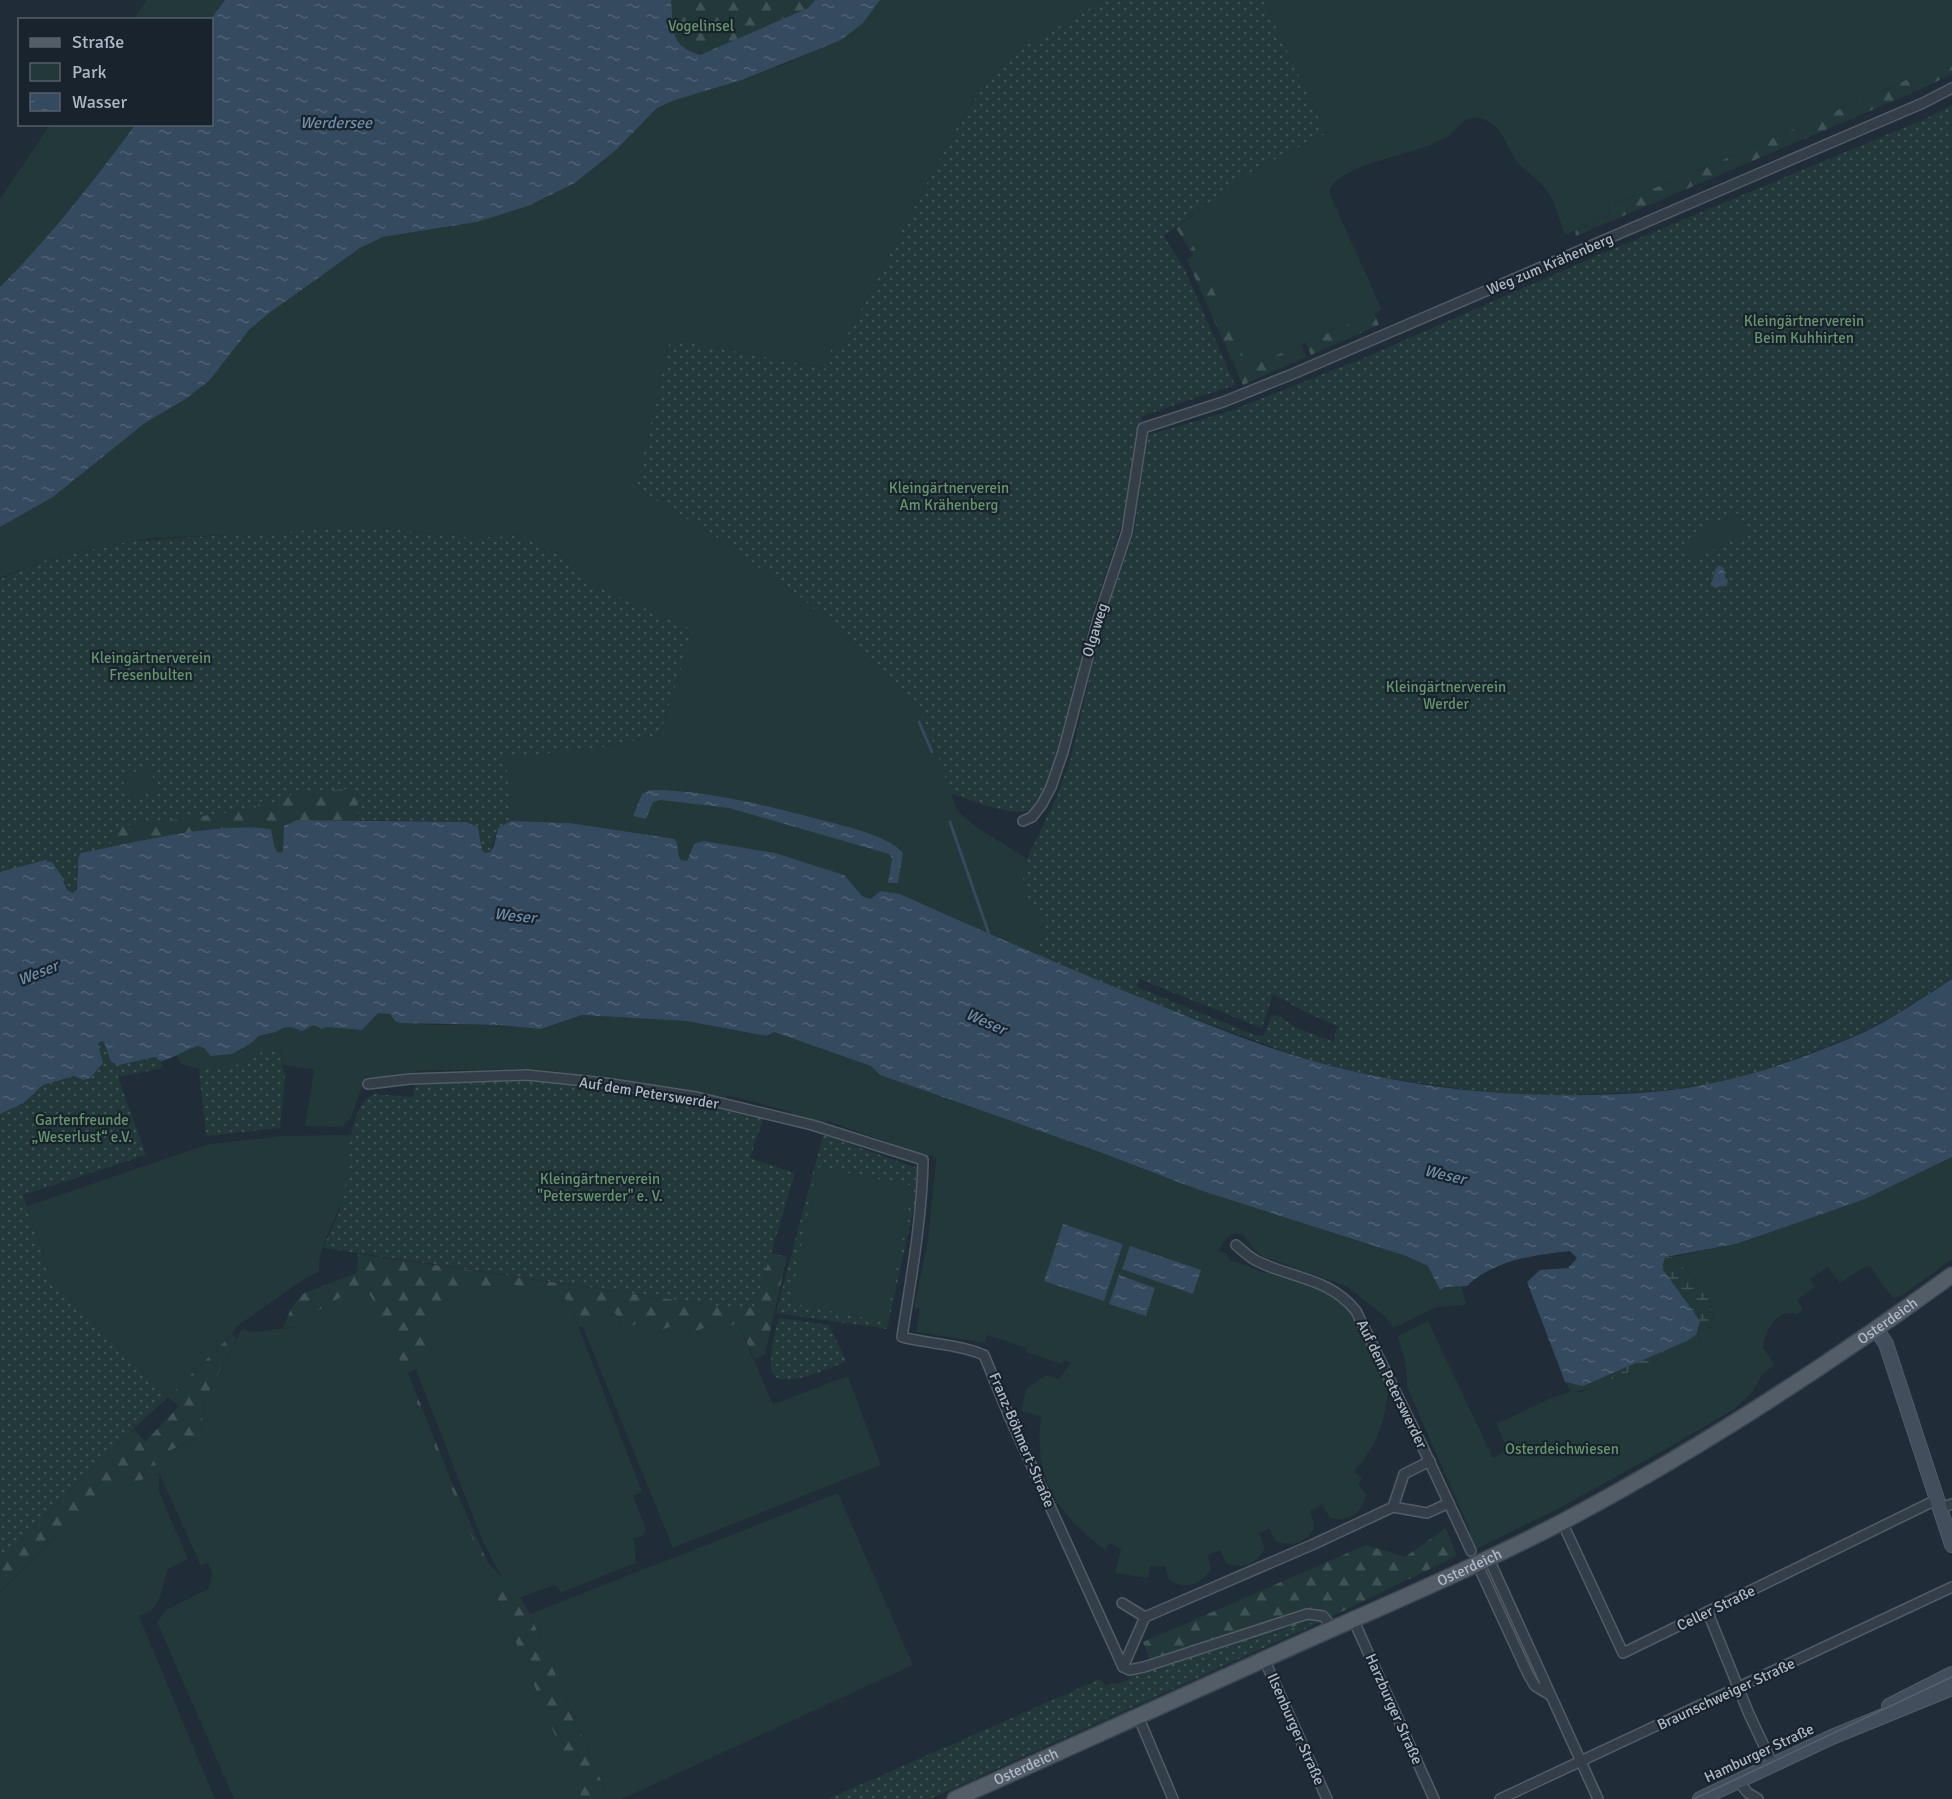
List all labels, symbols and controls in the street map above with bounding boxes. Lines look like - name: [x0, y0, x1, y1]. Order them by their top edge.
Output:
- park label: Vogelinsel: [668, 17, 734, 35]
- legend: [18, 18, 213, 126]
- text: Straße: [72, 31, 124, 53]
- text: Park: [72, 61, 107, 83]
- text: Wasser: [72, 91, 128, 113]
- water label: Werdersee: [300, 113, 373, 133]
- street label: Weg zum Krähenberg: [1484, 229, 1616, 299]
- park label: Kleingärtnerverein Beim Kuhhirten: [1744, 312, 1864, 347]
- park label: Kleingärtnerverein Am Krähenberg: [889, 479, 1009, 514]
- street label: Olgaweg: [1078, 601, 1112, 659]
- park label: Kleingärtnerverein Fresenbulten: [91, 649, 211, 684]
- park label: Kleingärtnerverein Werder: [1386, 678, 1506, 713]
- water label: Weser: [493, 904, 539, 928]
- water label: Weser: [15, 955, 63, 990]
- water label: Weser: [963, 1004, 1011, 1041]
- street label: Auf dem Peterswerder: [578, 1073, 721, 1113]
- park label: Gartenfreunde „Weserlust“ e.V.: [32, 1111, 132, 1146]
- water label: Weser: [1422, 1161, 1470, 1190]
- park label: Kleingärtnerverein "Peterswerder" e. V.: [537, 1170, 663, 1205]
- street label: Osterdeich: [1854, 1294, 1921, 1348]
- street label: Auf dem Peterswerder: [1353, 1317, 1431, 1452]
- street label: Franz-Böhmert-Straße: [985, 1370, 1059, 1510]
- park label: Osterdeichwiesen: [1505, 1440, 1619, 1458]
- street label: Osterdeich: [1434, 1544, 1504, 1590]
- street label: Celler Straße: [1674, 1581, 1758, 1635]
- street label: Harzburger Straße: [1362, 1651, 1426, 1767]
- street label: Braunschweiger Straße: [1654, 1654, 1798, 1734]
- street label: Ilsenburger Straße: [1263, 1670, 1329, 1788]
- street label: Hamburger Straße: [1701, 1720, 1817, 1786]
- street label: Osterdeich: [991, 1744, 1061, 1789]

